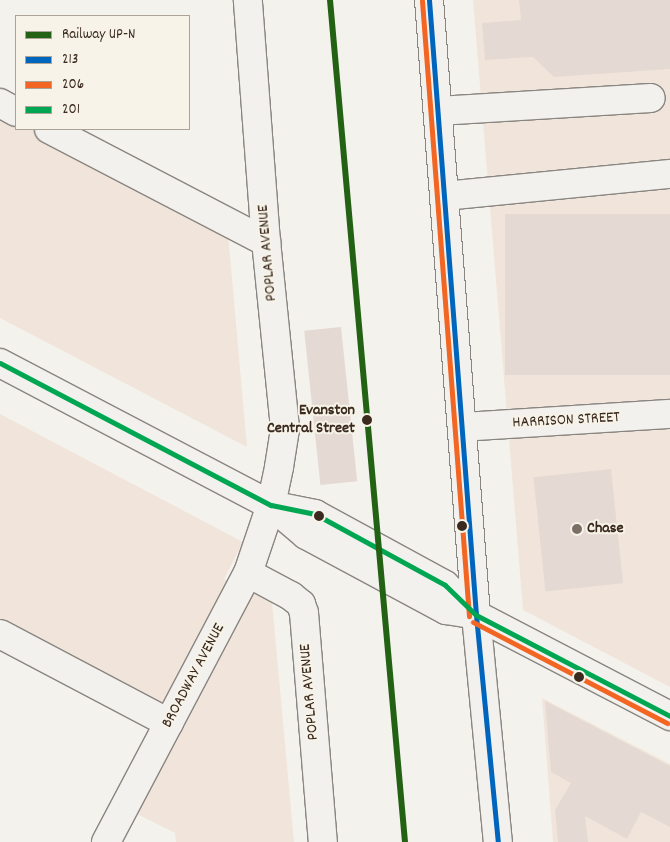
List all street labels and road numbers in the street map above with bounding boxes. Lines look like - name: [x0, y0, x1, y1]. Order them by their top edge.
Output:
- street label: POPLAR AVENUE: [254, 204, 282, 302]
- street label: HARRISON STREET: [512, 409, 620, 433]
- street label: BROADWAY AVENUE: [158, 620, 230, 732]
- street label: POPLAR AVENUE: [296, 643, 324, 741]

